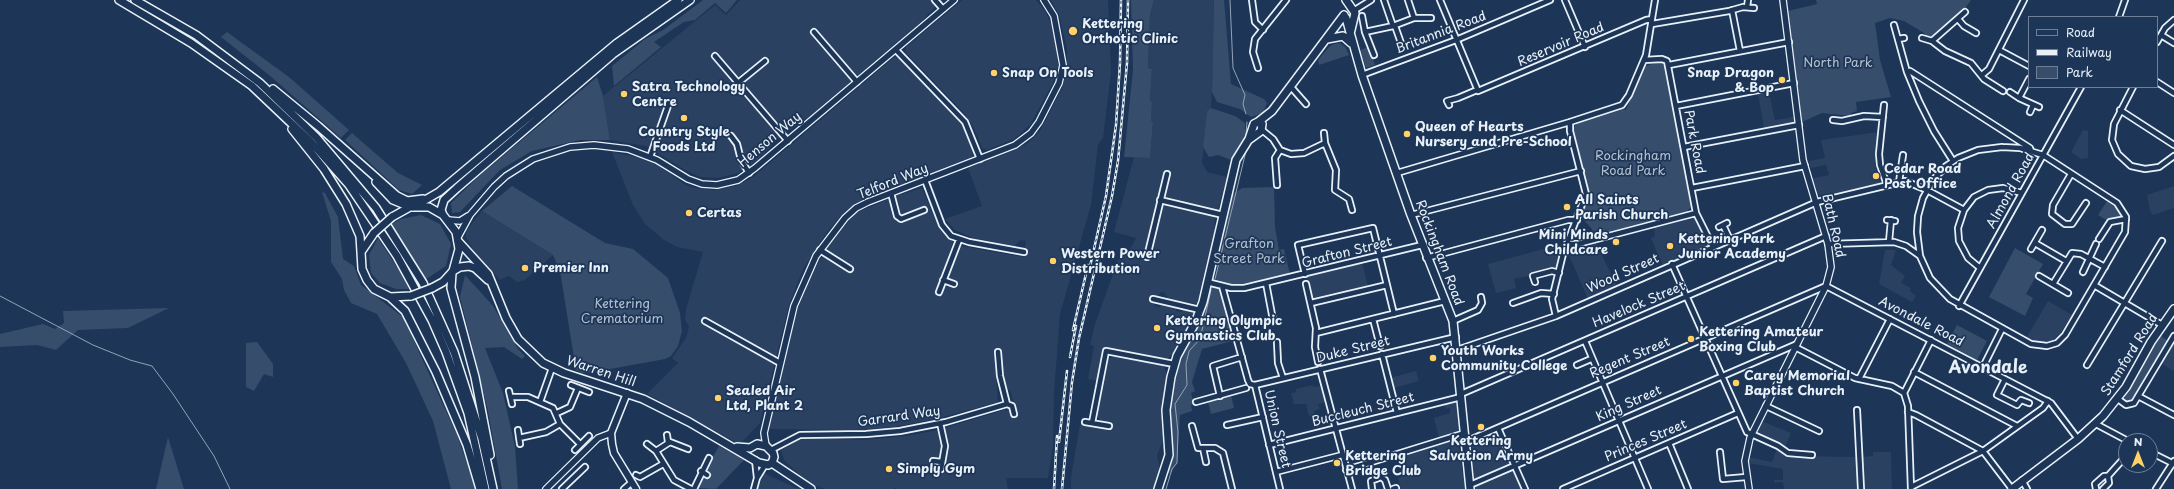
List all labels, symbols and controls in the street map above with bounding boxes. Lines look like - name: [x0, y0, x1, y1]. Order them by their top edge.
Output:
- street label: Britannia Road: [1393, 9, 1489, 57]
- place label: Kettering Orthotic Clinic: [1082, 16, 1178, 47]
- legend: [2028, 16, 2158, 88]
- street label: Reservoir Road: [1515, 20, 1607, 70]
- text: Road: [2066, 23, 2095, 41]
- marker: Kettering Orthotic Clinic: [1067, 25, 1079, 37]
- text: Railway: [2066, 43, 2112, 61]
- park label: North Park: [1803, 55, 1873, 71]
- text: Park: [2066, 63, 2093, 81]
- place label: Snap On Tools: [1002, 65, 1093, 81]
- place label: Snap Dragon & Bop: [1687, 65, 1774, 96]
- marker: Snap On Tools: [989, 68, 999, 78]
- marker: Snap Dragon & Bop: [1777, 75, 1787, 85]
- place label: Satra Technology Centre: [632, 79, 745, 110]
- marker: Satra Technology Centre: [619, 89, 629, 99]
- street label: Henson Way: [735, 109, 805, 171]
- street label: Park Road: [1680, 109, 1708, 175]
- marker: Country Style Foods Ltd: [679, 113, 689, 123]
- place label: Queen of Hearts Nursery and Pre-School: [1415, 119, 1572, 150]
- place label: Country Style Foods Ltd: [638, 124, 730, 155]
- marker: Queen of Hearts Nursery and Pre-School: [1402, 129, 1412, 139]
- park label: Rockingham Road Park: [1595, 148, 1671, 179]
- street label: Almond Road: [1984, 150, 2038, 232]
- street label: Telford Way: [855, 161, 931, 203]
- place label: Cedar Road Post Office: [1884, 161, 1961, 192]
- marker: Cedar Road Post Office: [1871, 171, 1881, 181]
- place label: All Saints Parish Church: [1575, 192, 1668, 223]
- street label: Bath Road: [1818, 193, 1848, 259]
- street label: Rockingham Road: [1412, 198, 1466, 308]
- marker: All Saints Parish Church: [1562, 202, 1572, 212]
- place label: Certas: [697, 205, 742, 221]
- marker: Certas: [684, 208, 694, 218]
- place label: Mini Minds Childcare: [1539, 227, 1608, 258]
- place label: Kettering Park Junior Academy: [1678, 231, 1786, 262]
- street label: Grafton Street: [1300, 234, 1394, 272]
- park label: Grafton Street Park: [1213, 236, 1285, 267]
- marker: Mini Minds Childcare: [1611, 237, 1621, 247]
- marker: Kettering Park Junior Academy: [1665, 241, 1675, 251]
- place label: Western Power Distribution: [1061, 246, 1159, 277]
- street label: Wood Street: [1584, 251, 1662, 297]
- marker: Western Power Distribution: [1048, 256, 1058, 266]
- place label: Premier Inn: [533, 260, 609, 276]
- marker: Premier Inn: [520, 263, 530, 273]
- street label: Havelock Street: [1590, 278, 1688, 332]
- street label: Avondale Road: [1876, 294, 1966, 350]
- park label: Kettering Crematorium: [581, 296, 663, 327]
- street label: Stamford Road: [2098, 311, 2162, 399]
- place label: Kettering Olympic Gymnastics Club: [1165, 313, 1282, 344]
- marker: Kettering Olympic Gymnastics Club: [1152, 323, 1162, 333]
- place label: Kettering Amateur Boxing Club: [1699, 324, 1823, 355]
- street label: Duke Street: [1315, 333, 1391, 367]
- street label: Regent Street: [1588, 334, 1672, 382]
- marker: Kettering Amateur Boxing Club: [1686, 334, 1696, 344]
- place label: Youth Works Community College: [1441, 343, 1567, 374]
- street label: Warren Hill: [564, 353, 638, 391]
- marker: Youth Works Community College: [1428, 353, 1438, 363]
- district label: Avondale: [1948, 358, 2028, 378]
- place label: Carey Memorial Baptist Church: [1744, 368, 1850, 399]
- marker: Carey Memorial Baptist Church: [1731, 378, 1741, 388]
- place label: Sealed Air Ltd, Plant 2: [726, 383, 803, 414]
- street label: King Street: [1594, 383, 1664, 425]
- street label: Union Street: [1260, 388, 1294, 470]
- street label: Buccleuch Street: [1310, 390, 1416, 430]
- marker: Sealed Air Ltd, Plant 2: [713, 393, 723, 403]
- street label: Garrard Way: [857, 403, 941, 431]
- street label: Princes Street: [1603, 417, 1689, 465]
- marker: Kettering Salvation Army: [1476, 422, 1486, 432]
- place label: Kettering Salvation Army: [1429, 433, 1533, 464]
- north arrow: [2118, 433, 2158, 473]
- text: N: [2134, 433, 2142, 450]
- place label: Kettering Bridge Club: [1345, 448, 1421, 479]
- marker: Kettering Bridge Club: [1332, 458, 1342, 468]
- place label: Simply Gym: [897, 461, 975, 477]
- marker: Simply Gym: [884, 464, 894, 474]

